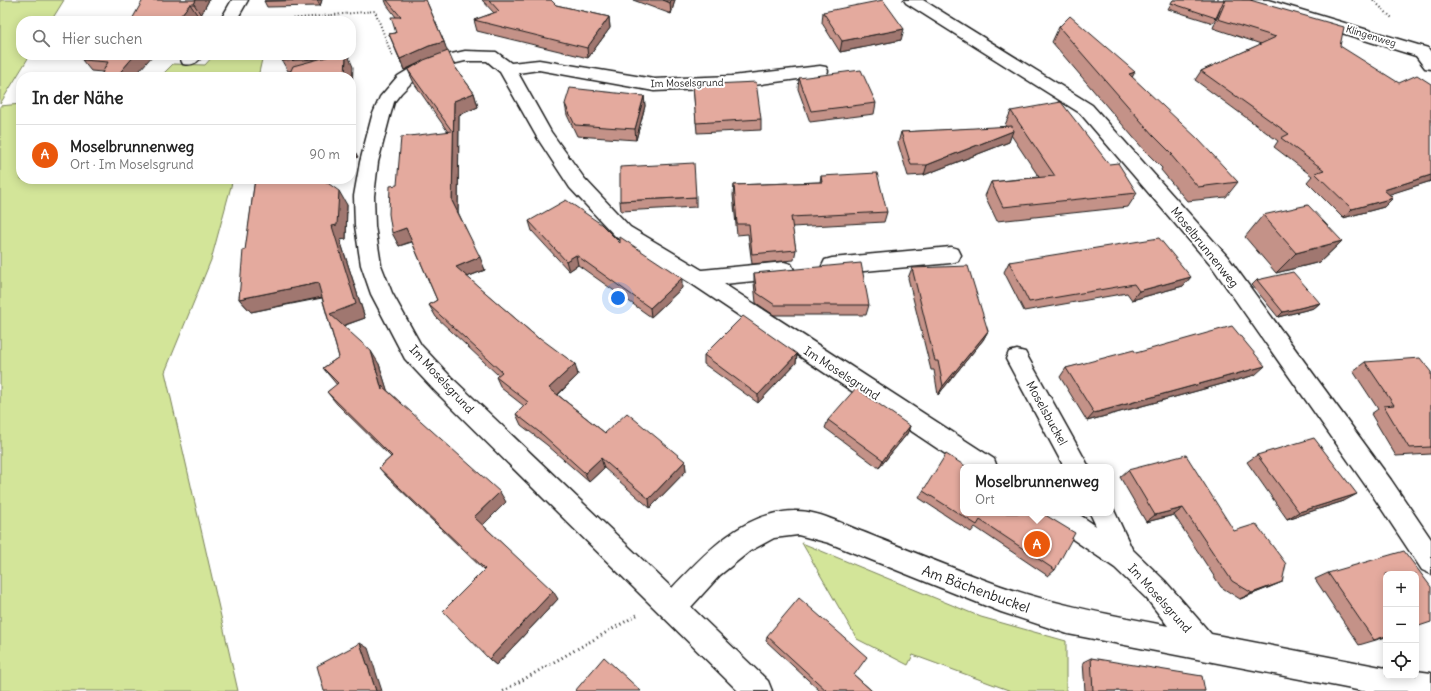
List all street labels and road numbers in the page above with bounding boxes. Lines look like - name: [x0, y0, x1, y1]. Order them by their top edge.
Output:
- street label: Klingenweg: [1344, 22, 1398, 50]
- street label: Im Moselsgrund: [650, 76, 724, 90]
- street label: Moselbrunnenweg: [1168, 204, 1242, 290]
- street label: Im Moselsgrund: [407, 342, 477, 416]
- street label: Im Moselsgrund: [801, 343, 883, 403]
- street label: Moselsbuckel: [1023, 378, 1071, 448]
- street label: Im Moselsgrund: [1125, 560, 1195, 636]
- street label: Am Bächenbuckel: [920, 561, 1032, 617]

